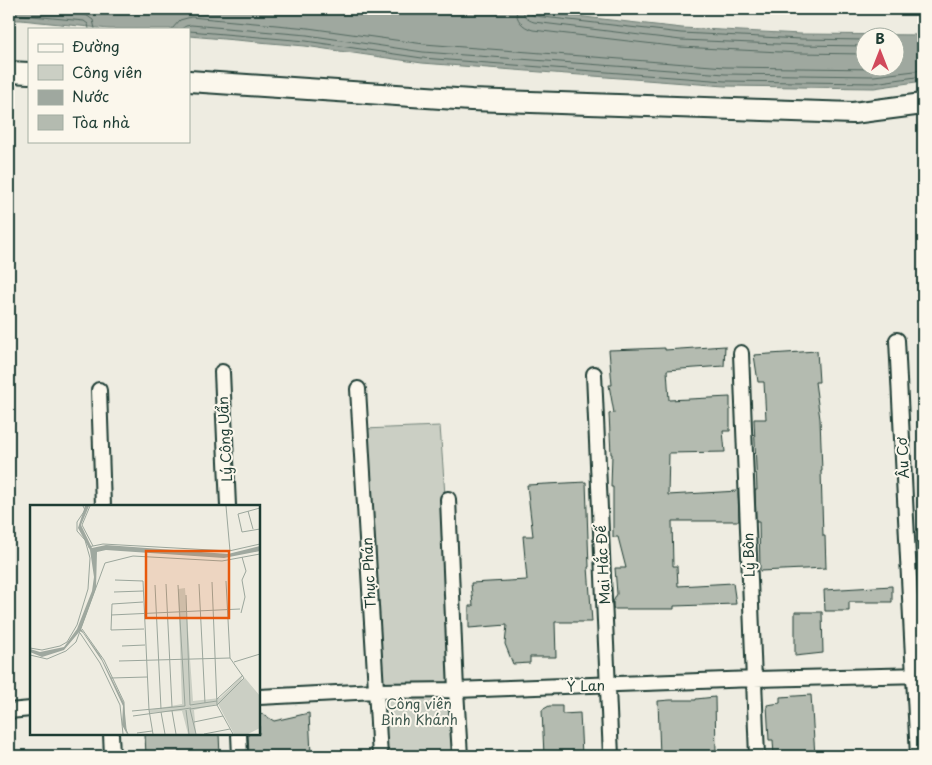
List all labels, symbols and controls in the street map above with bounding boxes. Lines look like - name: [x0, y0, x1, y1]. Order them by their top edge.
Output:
- legend: [28, 28, 190, 142]
- north arrow: [854, 28, 904, 78]
- text: B: [875, 28, 885, 49]
- text: Đường: [72, 34, 120, 57]
- text: Công viên: [72, 60, 142, 83]
- text: Nước: [72, 84, 109, 107]
- text: Tòa nhà: [72, 110, 130, 133]
- street label: Lý Công Uẩn: [212, 396, 237, 482]
- street label: Âu Cơ: [891, 436, 914, 479]
- inset map: [30, 505, 260, 735]
- street label: Mai Hắc Đế: [590, 523, 615, 605]
- street label: Lý Bôn: [737, 532, 760, 578]
- street label: Thục Phán: [356, 537, 381, 609]
- street label: Ỷ Lan: [567, 674, 605, 697]
- park label: Công viên Bình Khánh: [380, 693, 458, 730]

